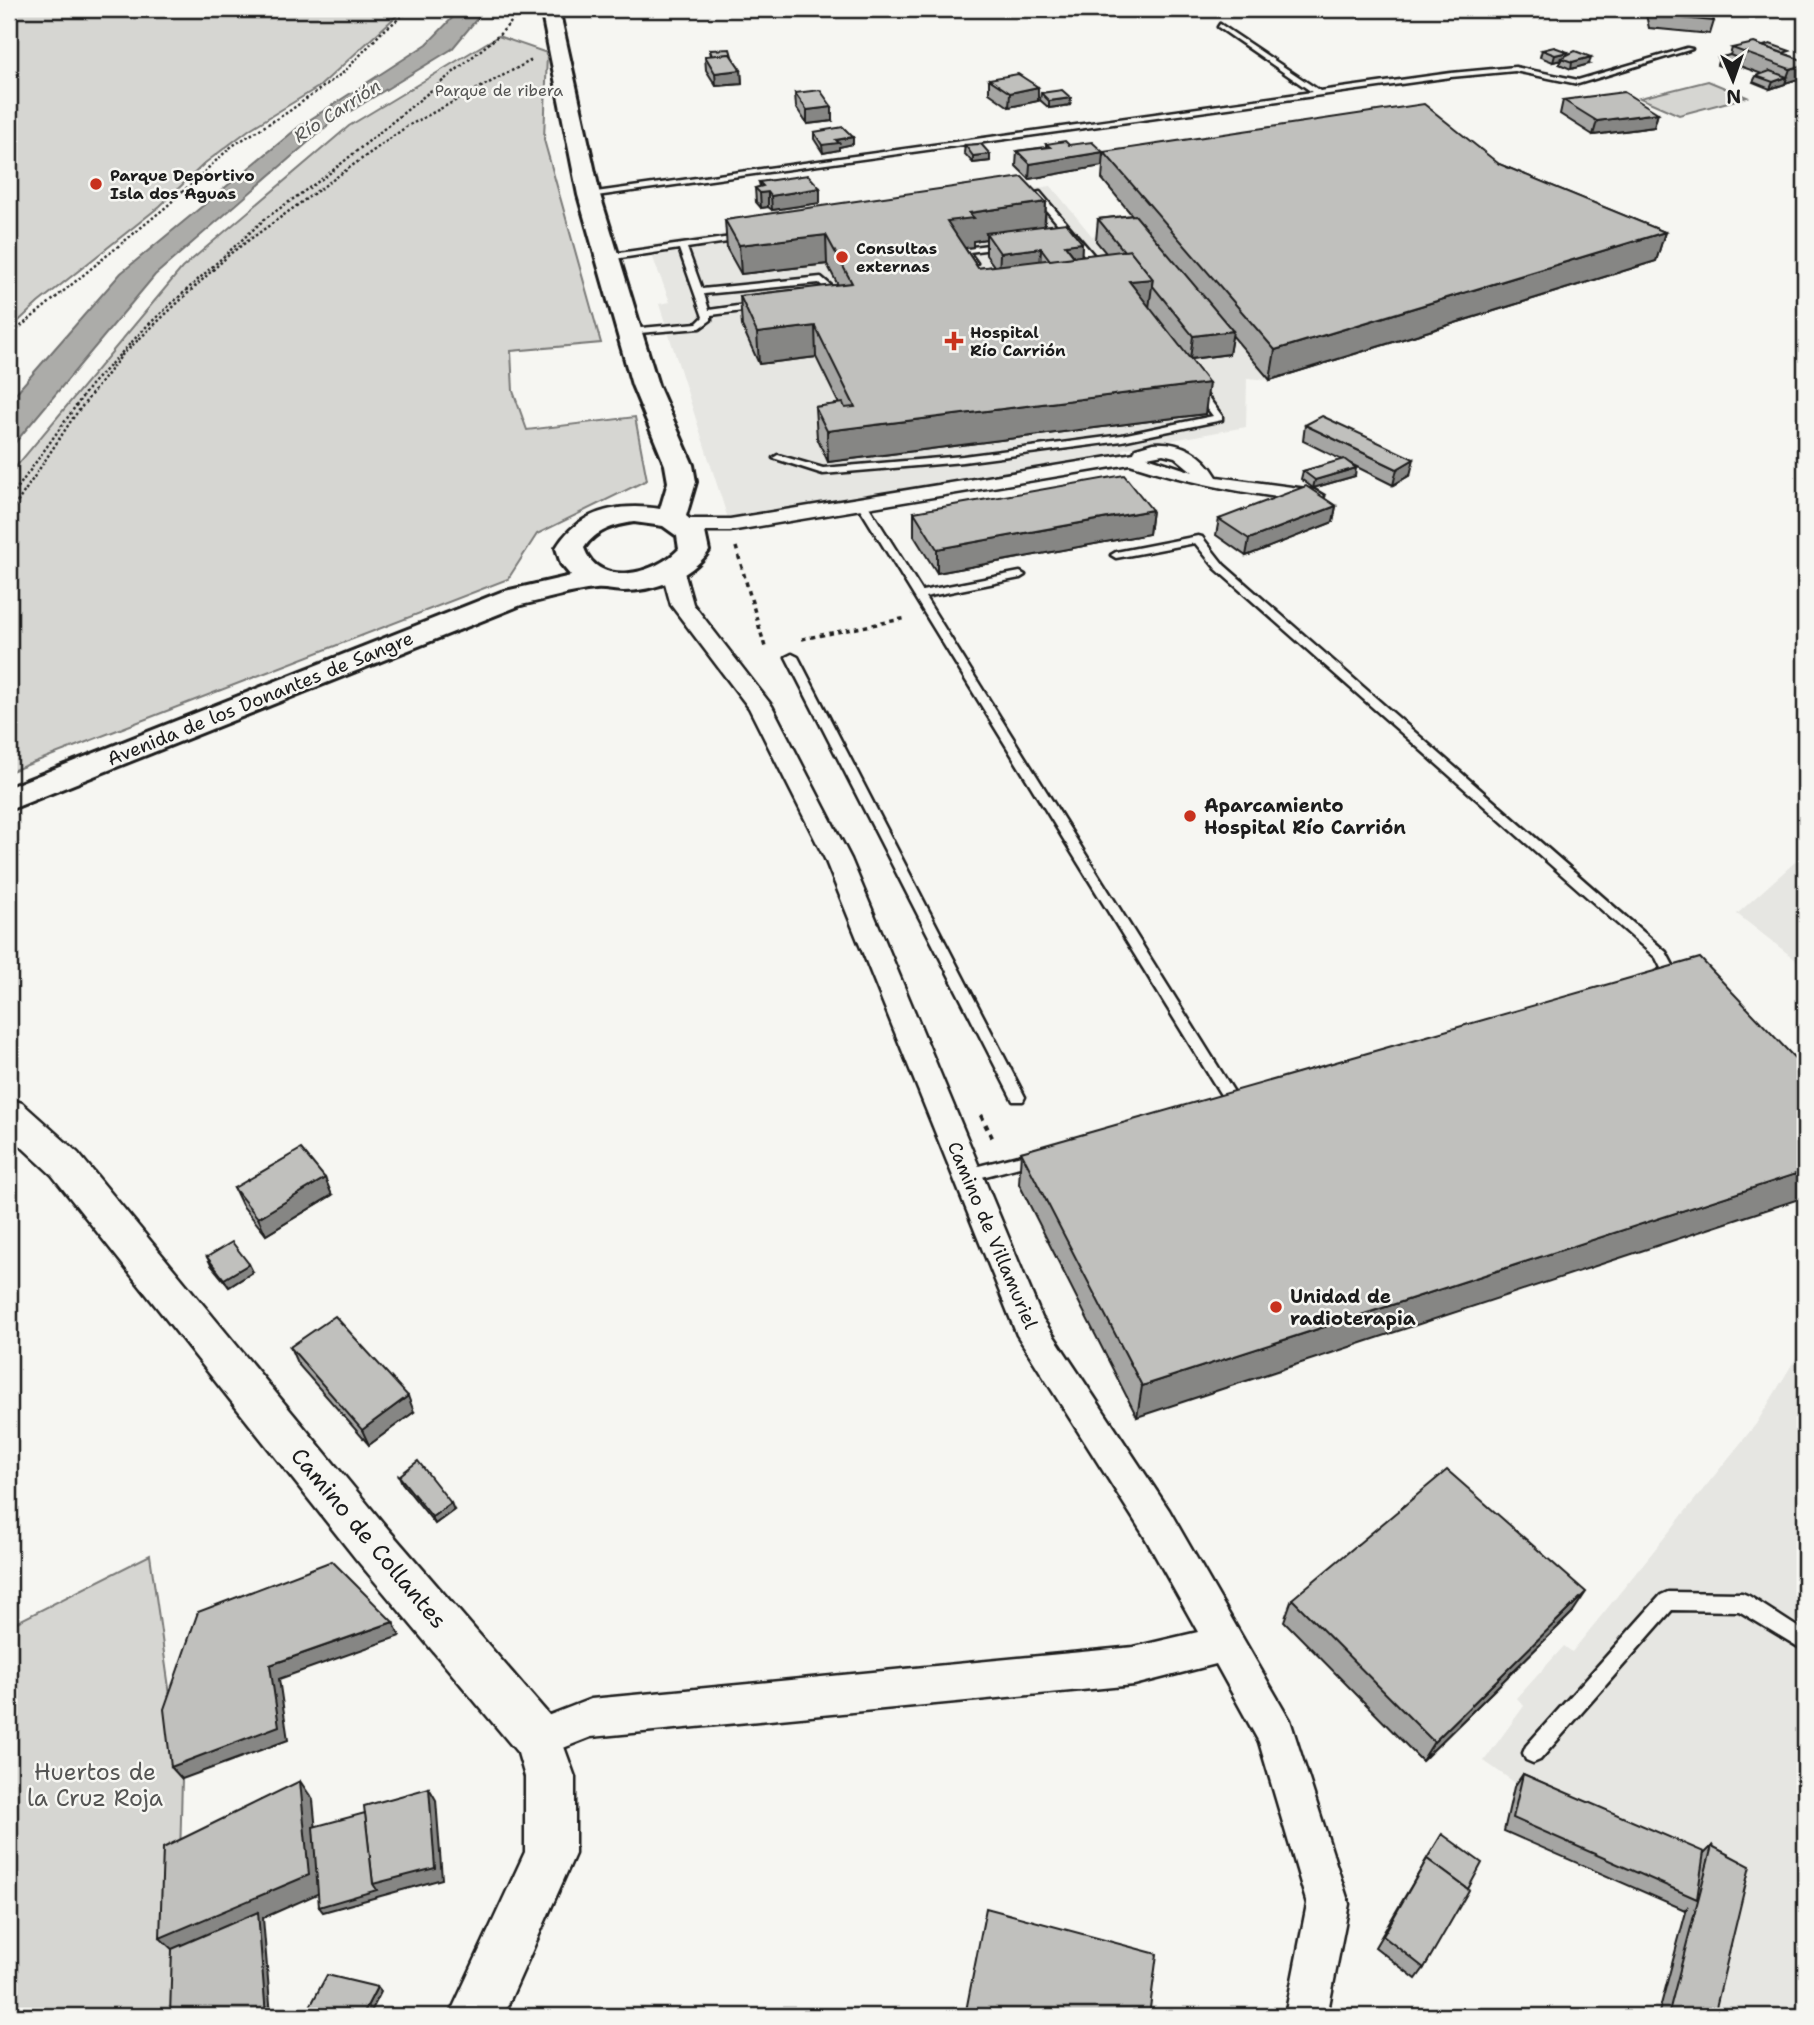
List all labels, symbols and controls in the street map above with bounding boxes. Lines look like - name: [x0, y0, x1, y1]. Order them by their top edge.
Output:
- north arrow: [1699, 46, 1769, 116]
- water label: Río Carrión: [289, 74, 385, 148]
- park label: Parque de ribera: [435, 80, 563, 101]
- text: N: [1726, 84, 1742, 109]
- place label: Parque Deportivo Isla dos Aguas: [110, 165, 255, 204]
- marker: Parque Deportivo Isla dos Aguas: [88, 176, 104, 192]
- place label: Consultas externas: [856, 238, 937, 277]
- marker: Consultas externas: [834, 249, 850, 265]
- place label: Hospital Río Carrión: [970, 322, 1066, 361]
- marker: Hospital Río Carrión: [944, 331, 964, 351]
- street label: Avenida de los Donantes de Sangre: [103, 625, 417, 772]
- place label: Aparcamiento Hospital Río Carrión: [1204, 793, 1406, 840]
- marker: Aparcamiento Hospital Río Carrión: [1182, 808, 1198, 824]
- street label: Camino de Villamuriel: [942, 1138, 1043, 1333]
- place label: Unidad de radioterapia: [1290, 1284, 1416, 1331]
- marker: Unidad de radioterapia: [1268, 1299, 1284, 1315]
- street label: Camino de Collantes: [284, 1441, 454, 1635]
- park label: Huertos de la Cruz Roja: [27, 1757, 163, 1813]

